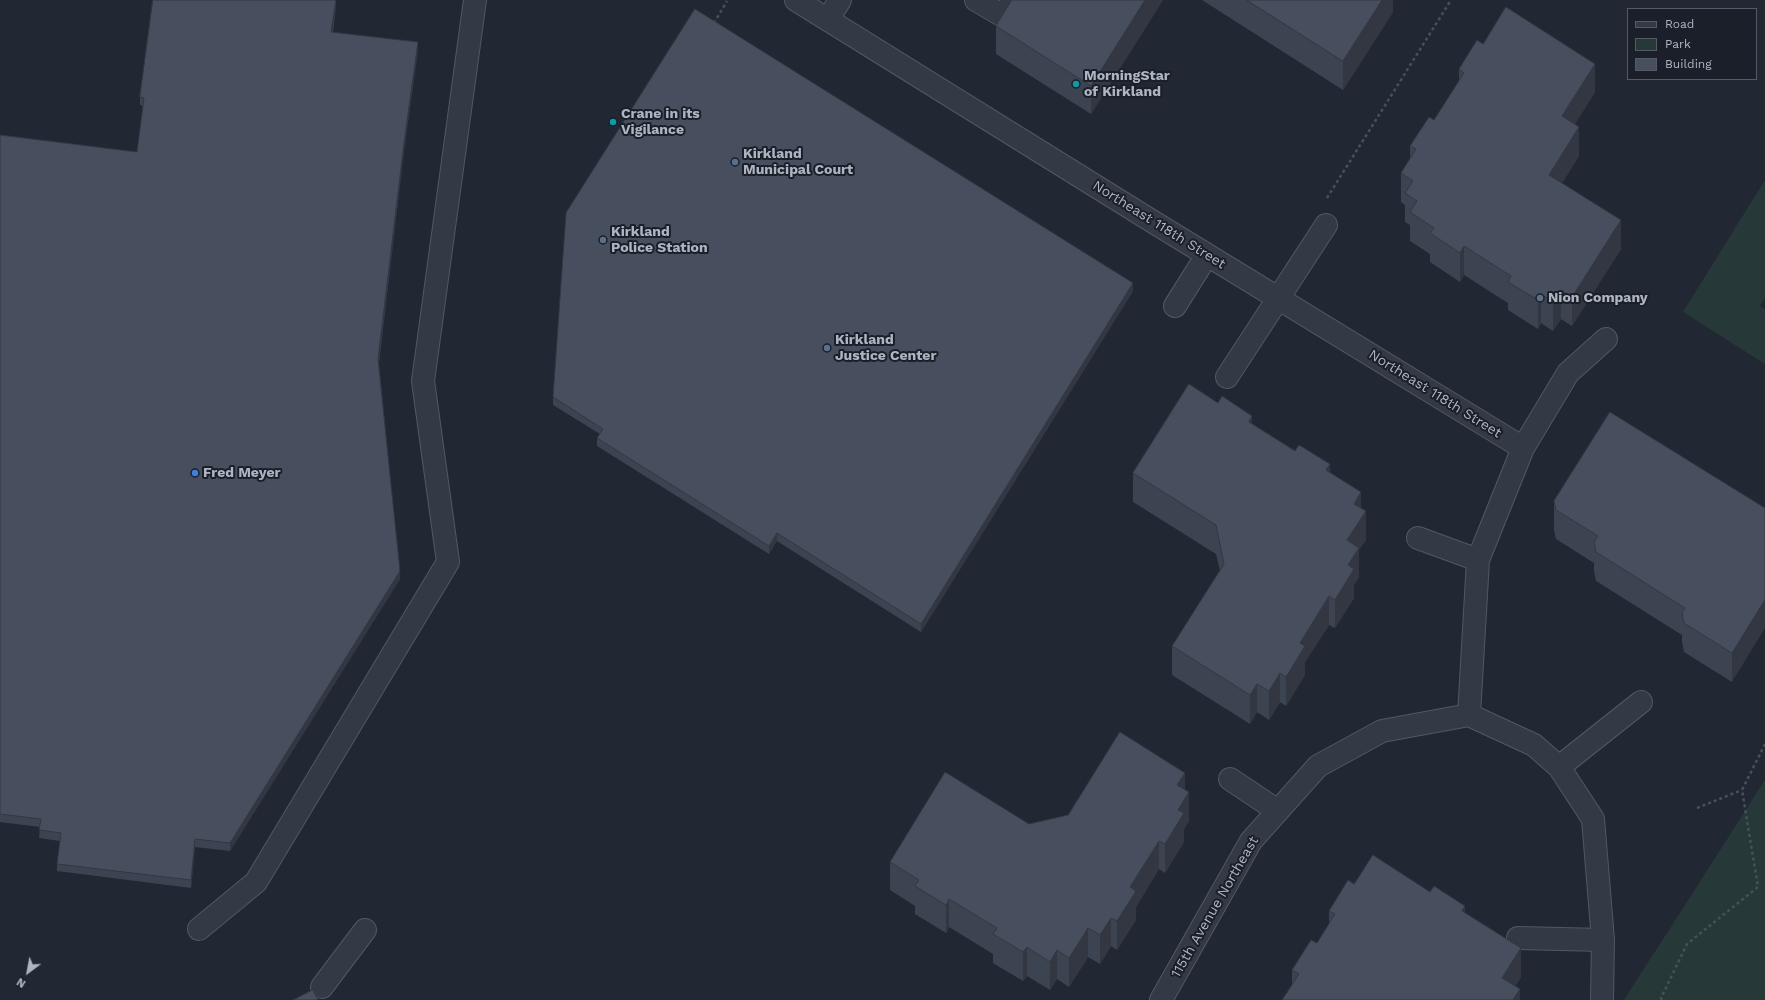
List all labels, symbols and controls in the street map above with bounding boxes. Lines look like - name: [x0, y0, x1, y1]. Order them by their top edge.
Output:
- legend: [1627, 8, 1757, 80]
- text: Road: [1665, 17, 1694, 31]
- text: Park: [1665, 37, 1691, 51]
- text: Building: [1665, 57, 1712, 71]
- place label: MorningStar of Kirkland: [1084, 68, 1170, 100]
- marker: MorningStar of Kirkland: [1071, 79, 1081, 89]
- place label: Crane in its Vigilance: [621, 106, 700, 138]
- marker: Crane in its Vigilance: [608, 117, 618, 127]
- place label: Kirkland Municipal Court: [743, 146, 853, 178]
- marker: Kirkland Municipal Court: [730, 157, 740, 167]
- street label: Northeast 118th Street: [1090, 177, 1228, 273]
- place label: Kirkland Police Station: [611, 224, 708, 256]
- marker: Kirkland Police Station: [598, 235, 608, 245]
- place label: Nion Company: [1548, 290, 1648, 306]
- marker: Nion Company: [1535, 293, 1545, 303]
- place label: Kirkland Justice Center: [835, 332, 936, 364]
- marker: Kirkland Justice Center: [822, 343, 832, 353]
- street label: Northeast 118th Street: [1366, 346, 1504, 442]
- place label: Fred Meyer: [203, 465, 281, 481]
- marker: Fred Meyer: [190, 468, 200, 478]
- street label: 115th Avenue Northeast: [1168, 833, 1262, 981]
- north arrow: [8, 952, 48, 992]
- text: N: [14, 975, 28, 990]

